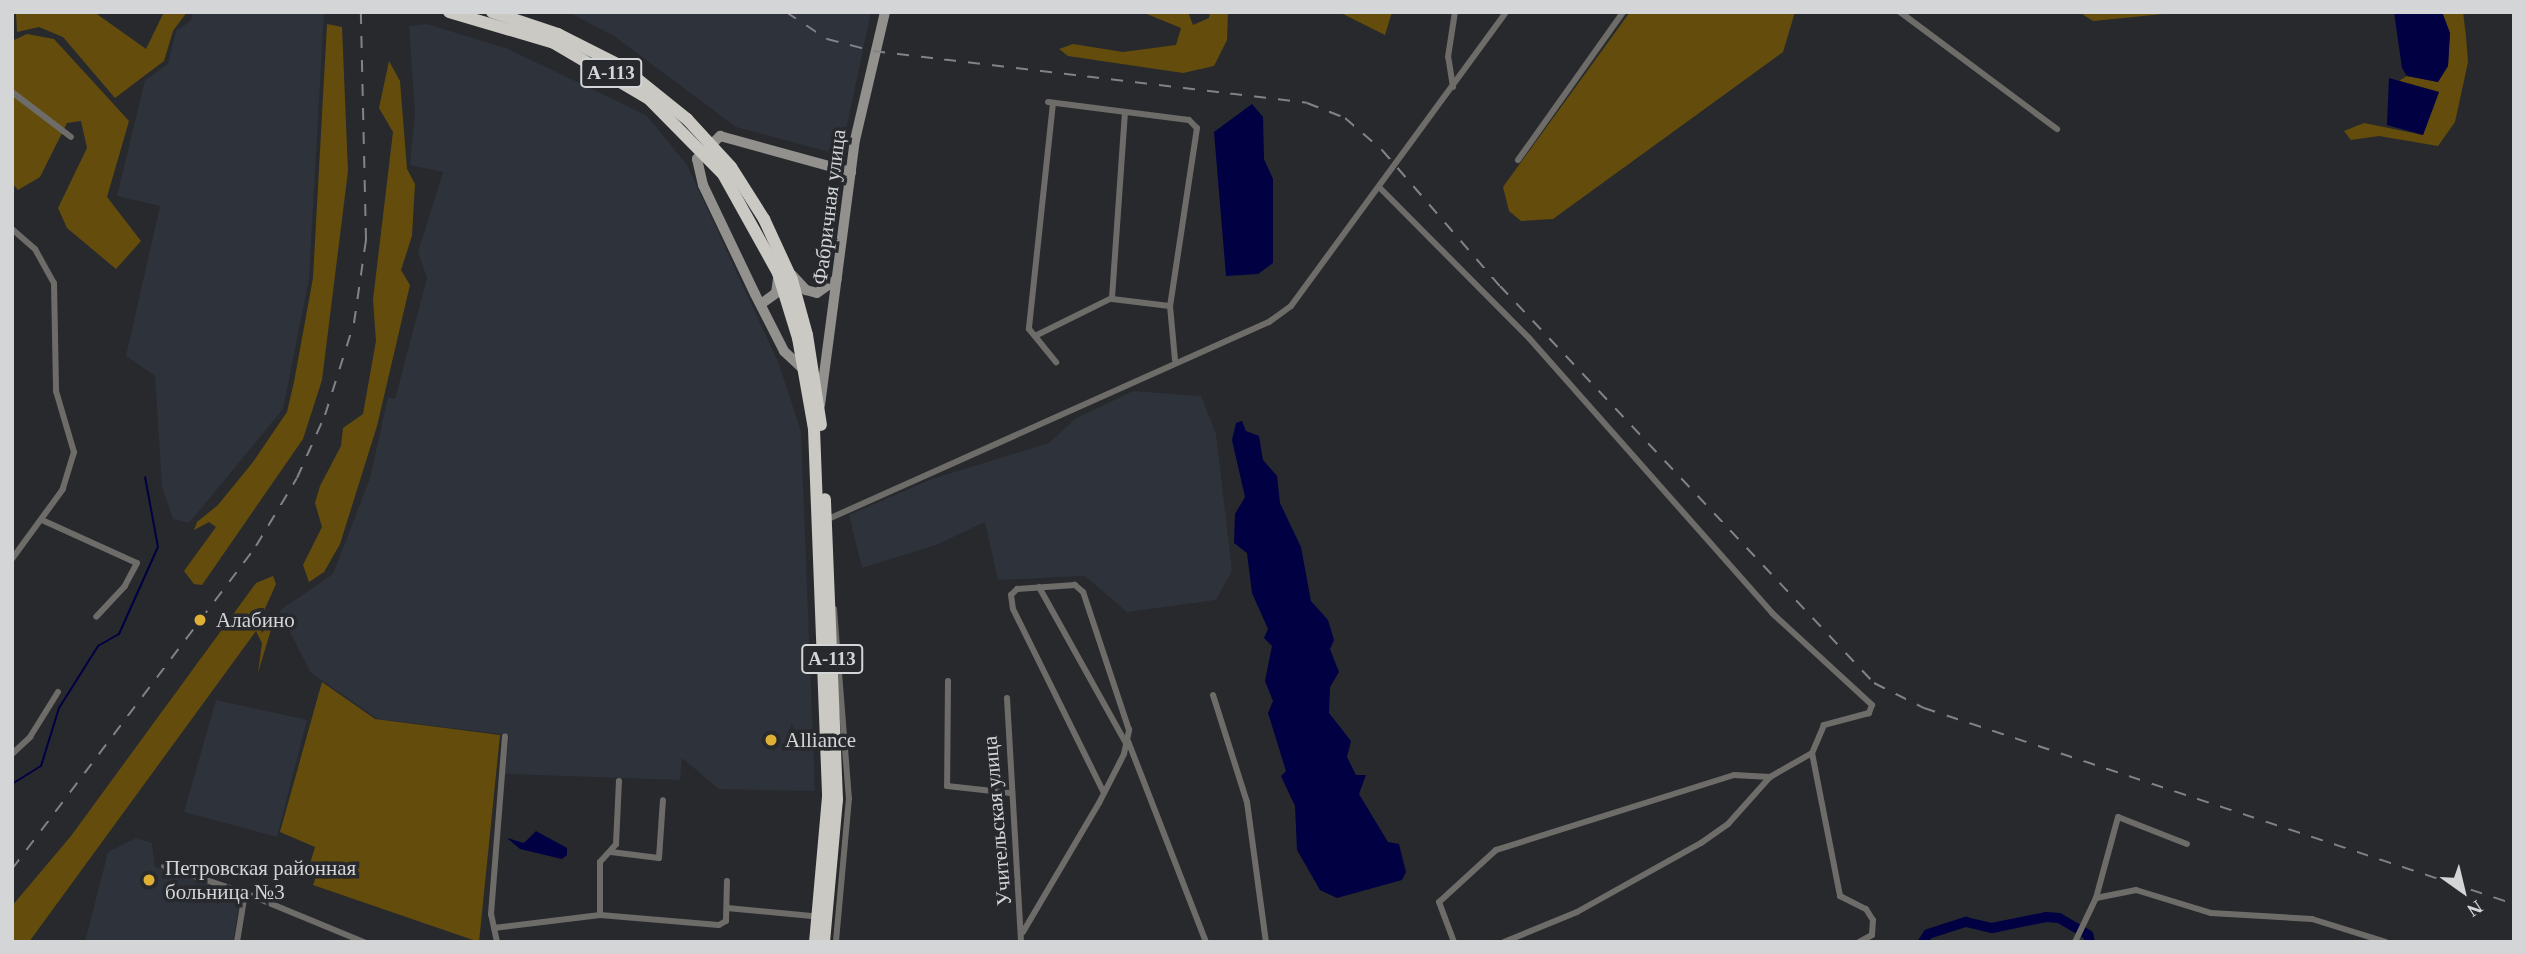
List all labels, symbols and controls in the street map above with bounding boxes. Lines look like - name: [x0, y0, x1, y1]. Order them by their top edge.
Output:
- road number: А-113: [580, 58, 642, 88]
- street label: Фабричная улица: [807, 128, 851, 286]
- place label: Алабино: [216, 607, 295, 633]
- marker: Алабино: [190, 610, 210, 630]
- road number: А-113: [800, 644, 864, 674]
- place label: Alliance: [785, 727, 856, 753]
- marker: Alliance: [763, 732, 779, 748]
- street label: Учительская улица: [977, 735, 1017, 907]
- place label: Петровская районная больница №3: [165, 855, 356, 905]
- north arrow: [2428, 856, 2498, 926]
- marker: Петровская районная больница №3: [139, 870, 159, 890]
- text: N: [2463, 896, 2487, 921]

